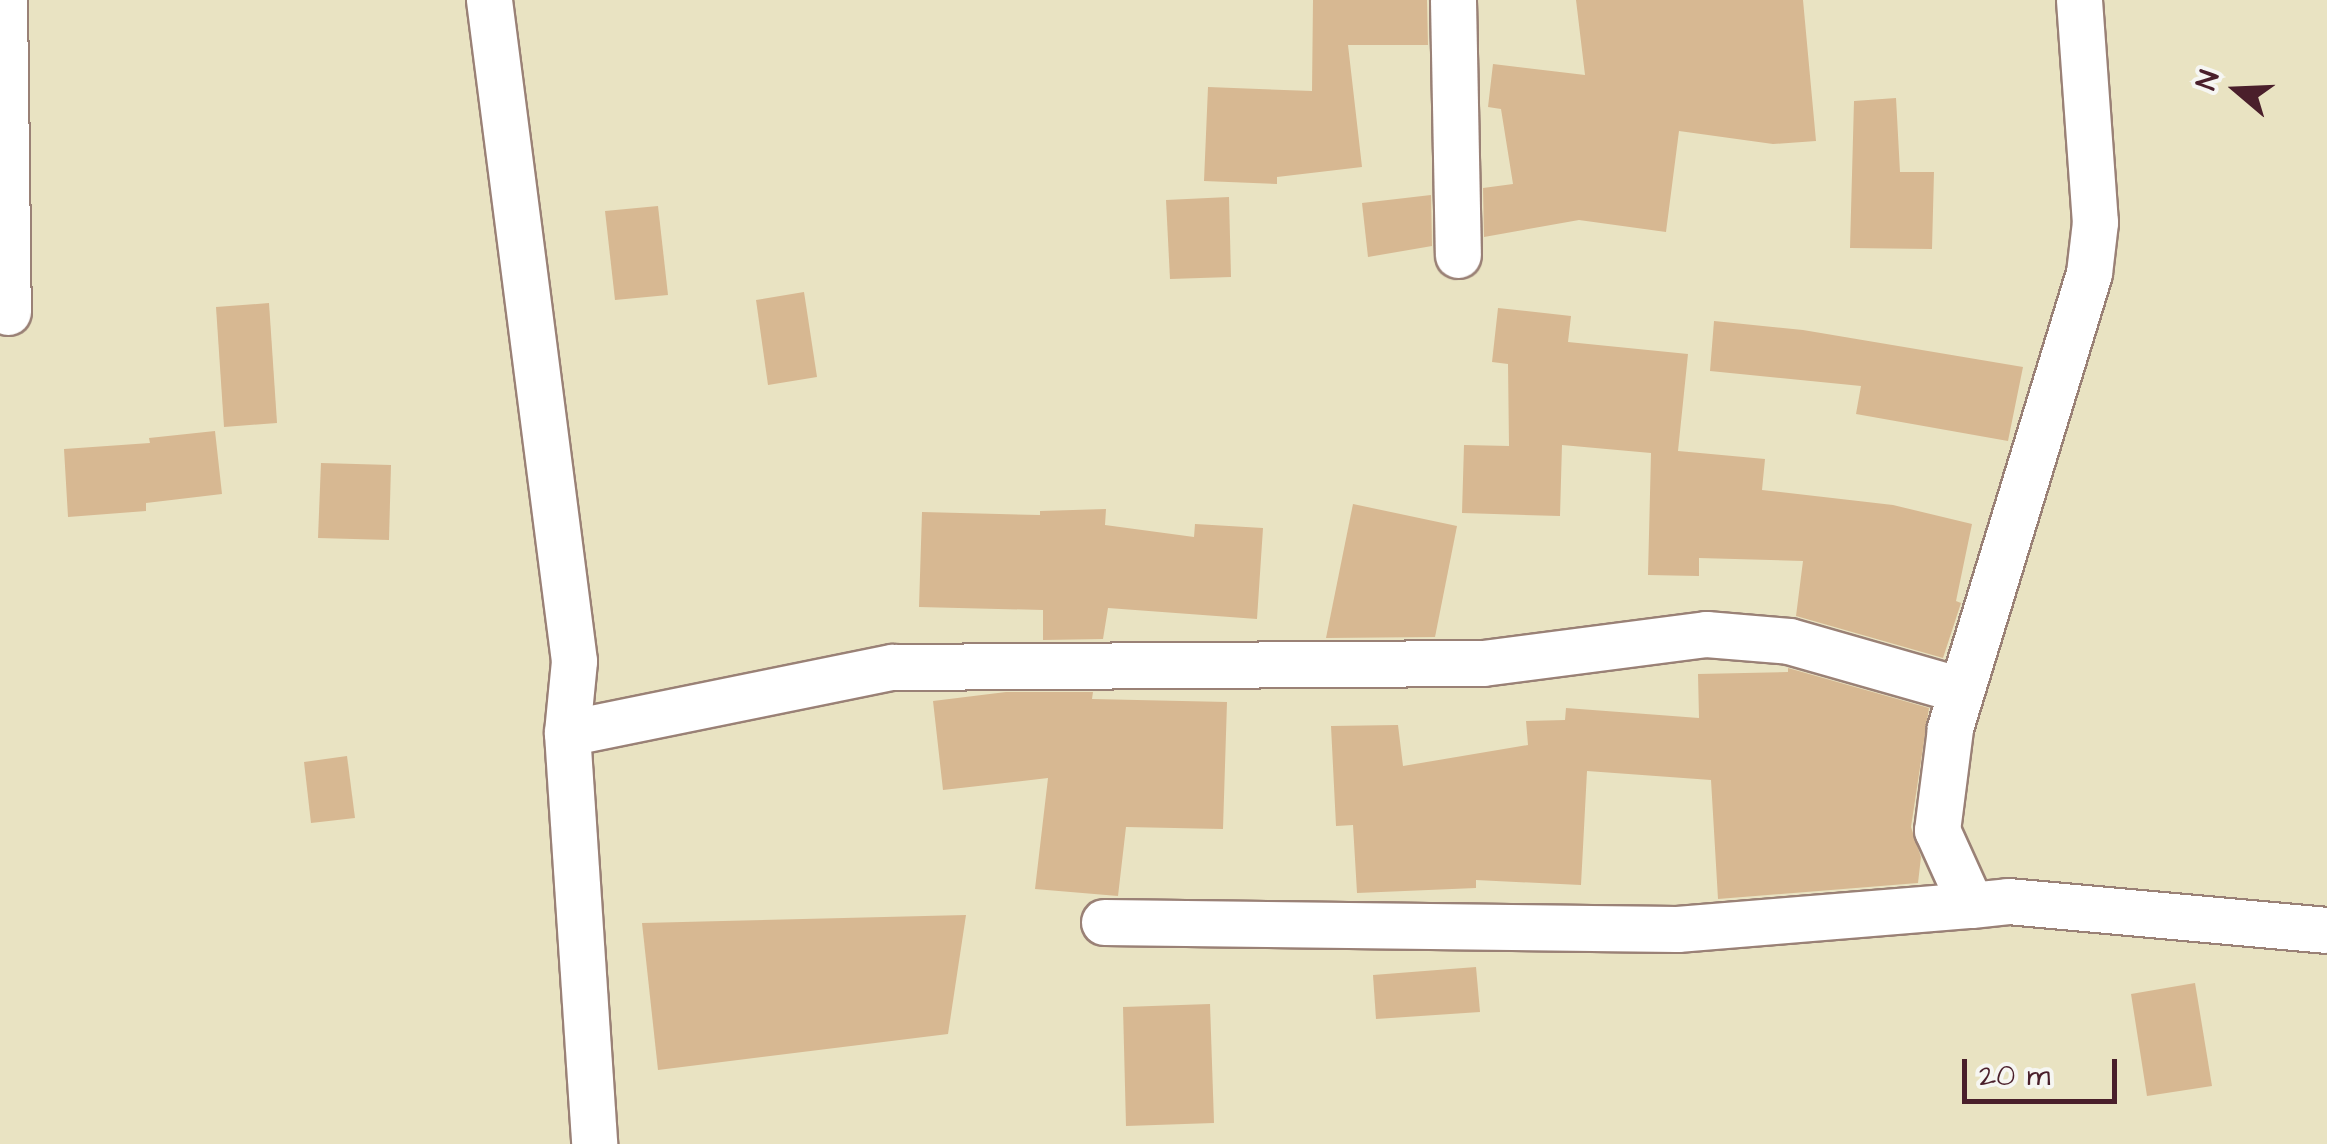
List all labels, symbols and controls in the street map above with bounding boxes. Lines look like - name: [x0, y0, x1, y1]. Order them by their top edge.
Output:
- north arrow: [2187, 40, 2287, 140]
- text: N: [2187, 65, 2229, 95]
- scale bar: [1967, 1039, 2122, 1101]
- text: 20 m: [1979, 1055, 2050, 1097]

